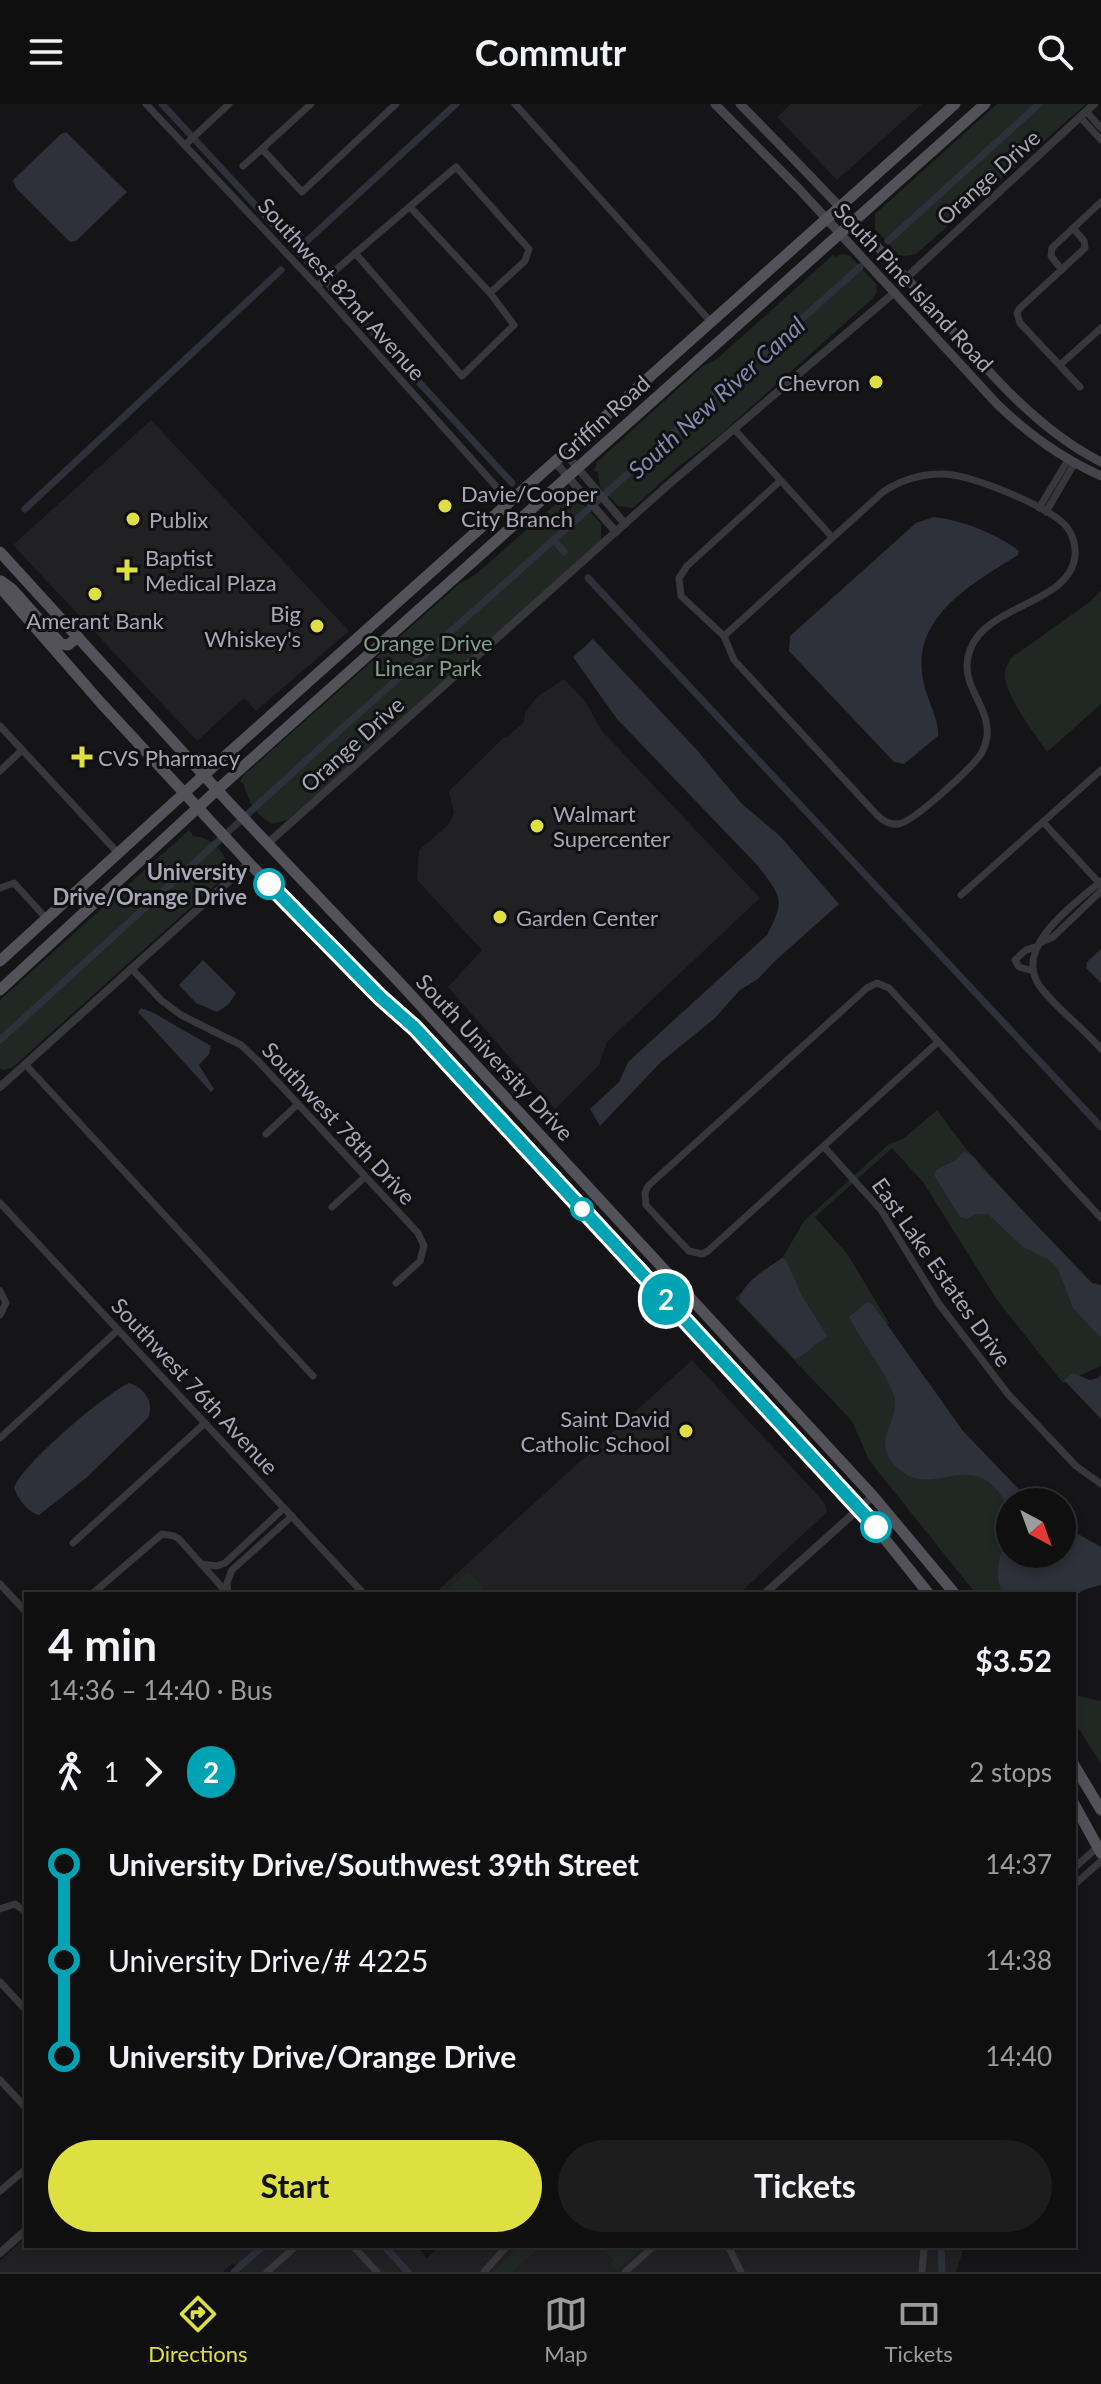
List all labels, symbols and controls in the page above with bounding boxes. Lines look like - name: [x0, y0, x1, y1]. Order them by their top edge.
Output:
- icon: menu: [24, 30, 68, 74]
- text: Commutr: [475, 30, 626, 74]
- icon: search: [1033, 30, 1077, 74]
- street label: Orange Drive: [931, 124, 1045, 230]
- street label: Southwest 82nd Avenue: [253, 192, 431, 386]
- street label: South Pine Island Road: [829, 197, 999, 377]
- water label: South New River Canal: [622, 310, 811, 484]
- street label: Griffin Road: [551, 369, 655, 467]
- place label: Chevron: [778, 369, 860, 396]
- marker: Chevron: [867, 373, 885, 391]
- place label: Davie/Cooper City Branch: [461, 480, 598, 532]
- marker: Davie/Cooper City Branch: [436, 497, 454, 515]
- place label: Publix: [149, 506, 208, 533]
- marker: Publix: [124, 510, 142, 528]
- place label: Baptist Medical Plaza: [145, 544, 277, 596]
- marker: Baptist Medical Plaza: [116, 559, 138, 581]
- marker: Amerant Bank: [86, 585, 104, 603]
- place label: Big Whiskey's: [204, 600, 301, 652]
- place label: Amerant Bank: [26, 607, 165, 634]
- marker: Big Whiskey's: [308, 617, 326, 635]
- park label: Orange Drive Linear Park: [363, 629, 493, 681]
- street label: Orange Drive: [295, 691, 409, 797]
- place label: CVS Pharmacy: [98, 744, 241, 771]
- marker: CVS Pharmacy: [73, 748, 91, 766]
- place label: Walmart Supercenter: [553, 800, 670, 852]
- marker: Walmart Supercenter: [528, 817, 546, 835]
- place label: University Drive/Orange Drive: [53, 858, 247, 910]
- marker: University Drive/Orange Drive: [254, 869, 284, 899]
- place label: Garden Center: [516, 904, 658, 931]
- marker: Garden Center: [491, 908, 509, 926]
- street label: South University Drive: [411, 968, 579, 1146]
- street label: Southwest 78th Drive: [257, 1036, 421, 1210]
- street label: East Lake Estates Drive: [867, 1172, 1017, 1372]
- unlabelled marker: [571, 1198, 593, 1220]
- line badge: 2: [640, 1273, 692, 1325]
- text: 2: [658, 1282, 674, 1316]
- street label: Southwest 76th Avenue: [106, 1292, 284, 1480]
- place label: Saint David Catholic School: [520, 1405, 670, 1457]
- marker: Saint David Catholic School: [677, 1422, 695, 1440]
- north arrow: [996, 1488, 1076, 1568]
- map controls: [996, 1488, 1076, 1568]
- unlabelled marker: [861, 1512, 891, 1542]
- text: 4 min: [48, 1618, 157, 1670]
- text: $3.52: [975, 1642, 1052, 1678]
- text: 14:36 – 14:40 · Bus: [48, 1674, 272, 1706]
- icon: walk: [48, 1750, 92, 1794]
- icon: forward: [131, 1750, 175, 1794]
- text: 2: [203, 1755, 219, 1789]
- text: 1: [104, 1756, 119, 1788]
- text: 2 stops: [969, 1756, 1052, 1788]
- text: University Drive/Southwest 39th Street: [108, 1846, 639, 1882]
- text: 14:37: [985, 1848, 1052, 1880]
- text: University Drive/# 4225: [108, 1942, 428, 1978]
- text: 14:38: [985, 1944, 1052, 1976]
- text: University Drive/Orange Drive: [108, 2038, 516, 2074]
- text: 14:40: [985, 2040, 1052, 2072]
- button: Start: [48, 2140, 542, 2232]
- button: Tickets: [558, 2140, 1052, 2232]
- tab: Directions: [148, 2292, 248, 2367]
- tab: Map: [544, 2292, 588, 2367]
- tab: Tickets: [885, 2292, 953, 2367]

